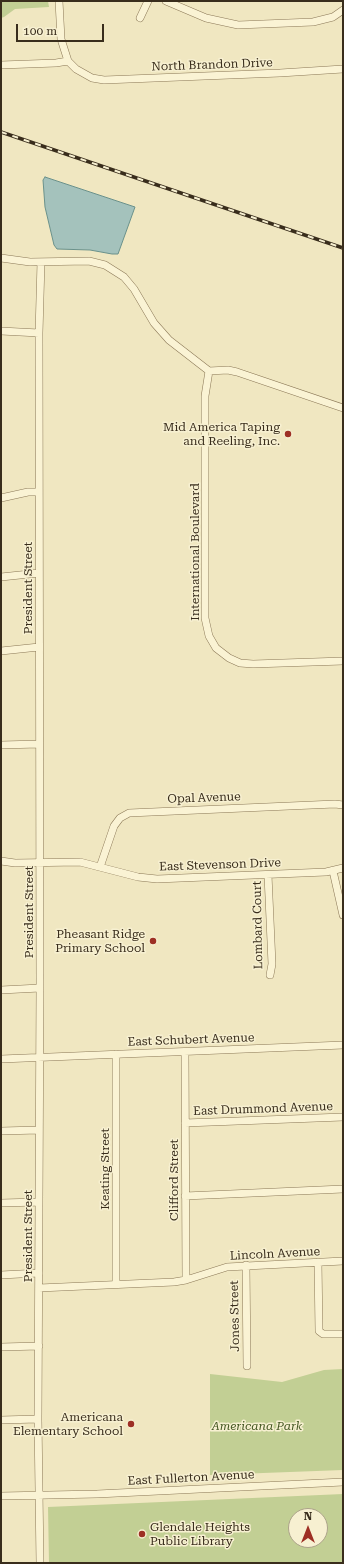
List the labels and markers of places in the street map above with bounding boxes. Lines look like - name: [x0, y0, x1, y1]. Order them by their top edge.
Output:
- place label: Mid America Taping and Reeling, Inc.: [163, 420, 280, 448]
- marker: Mid America Taping and Reeling, Inc.: [283, 429, 293, 439]
- place label: Pheasant Ridge Primary School: [55, 927, 145, 955]
- marker: Pheasant Ridge Primary School: [148, 936, 158, 946]
- place label: Americana Elementary School: [13, 1410, 123, 1438]
- marker: Americana Elementary School: [126, 1419, 136, 1429]
- place label: Glendale Heights Public Library: [150, 1520, 250, 1548]
- marker: Glendale Heights Public Library: [137, 1529, 147, 1539]

